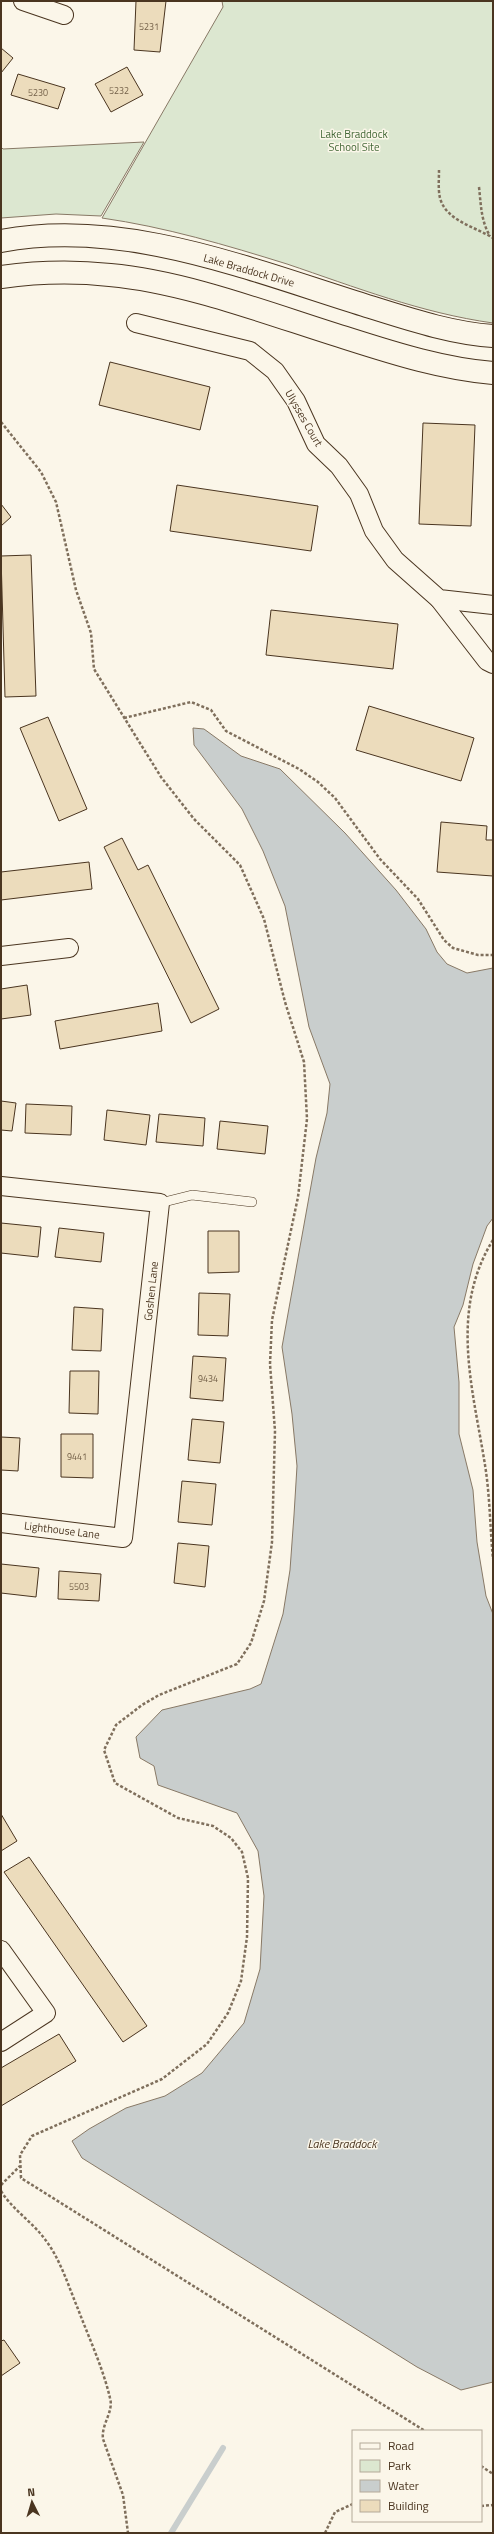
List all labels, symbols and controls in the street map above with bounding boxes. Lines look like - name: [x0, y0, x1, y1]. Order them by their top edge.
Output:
- house number: 5231: [139, 20, 159, 33]
- house number: 5232: [109, 84, 129, 97]
- house number: 5230: [28, 86, 48, 99]
- park label: Lake Braddock School Site: [320, 126, 388, 155]
- street label: Lake Braddock Drive: [202, 249, 297, 291]
- street label: Ulysses Court: [281, 387, 327, 450]
- street label: Goshen Lane: [140, 1260, 162, 1322]
- house number: 9434: [198, 1372, 218, 1385]
- house number: 9441: [67, 1450, 87, 1463]
- street label: Lighthouse Lane: [23, 1517, 101, 1543]
- house number: 5503: [69, 1580, 89, 1593]
- water label: Lake Braddock: [307, 2134, 378, 2153]
- legend: [352, 2430, 482, 2522]
- text: Road: [388, 2436, 414, 2455]
- text: Park: [388, 2456, 411, 2475]
- text: Water: [388, 2476, 419, 2495]
- north arrow: [12, 2482, 52, 2522]
- text: N: [27, 2484, 36, 2500]
- text: Building: [388, 2496, 429, 2515]

